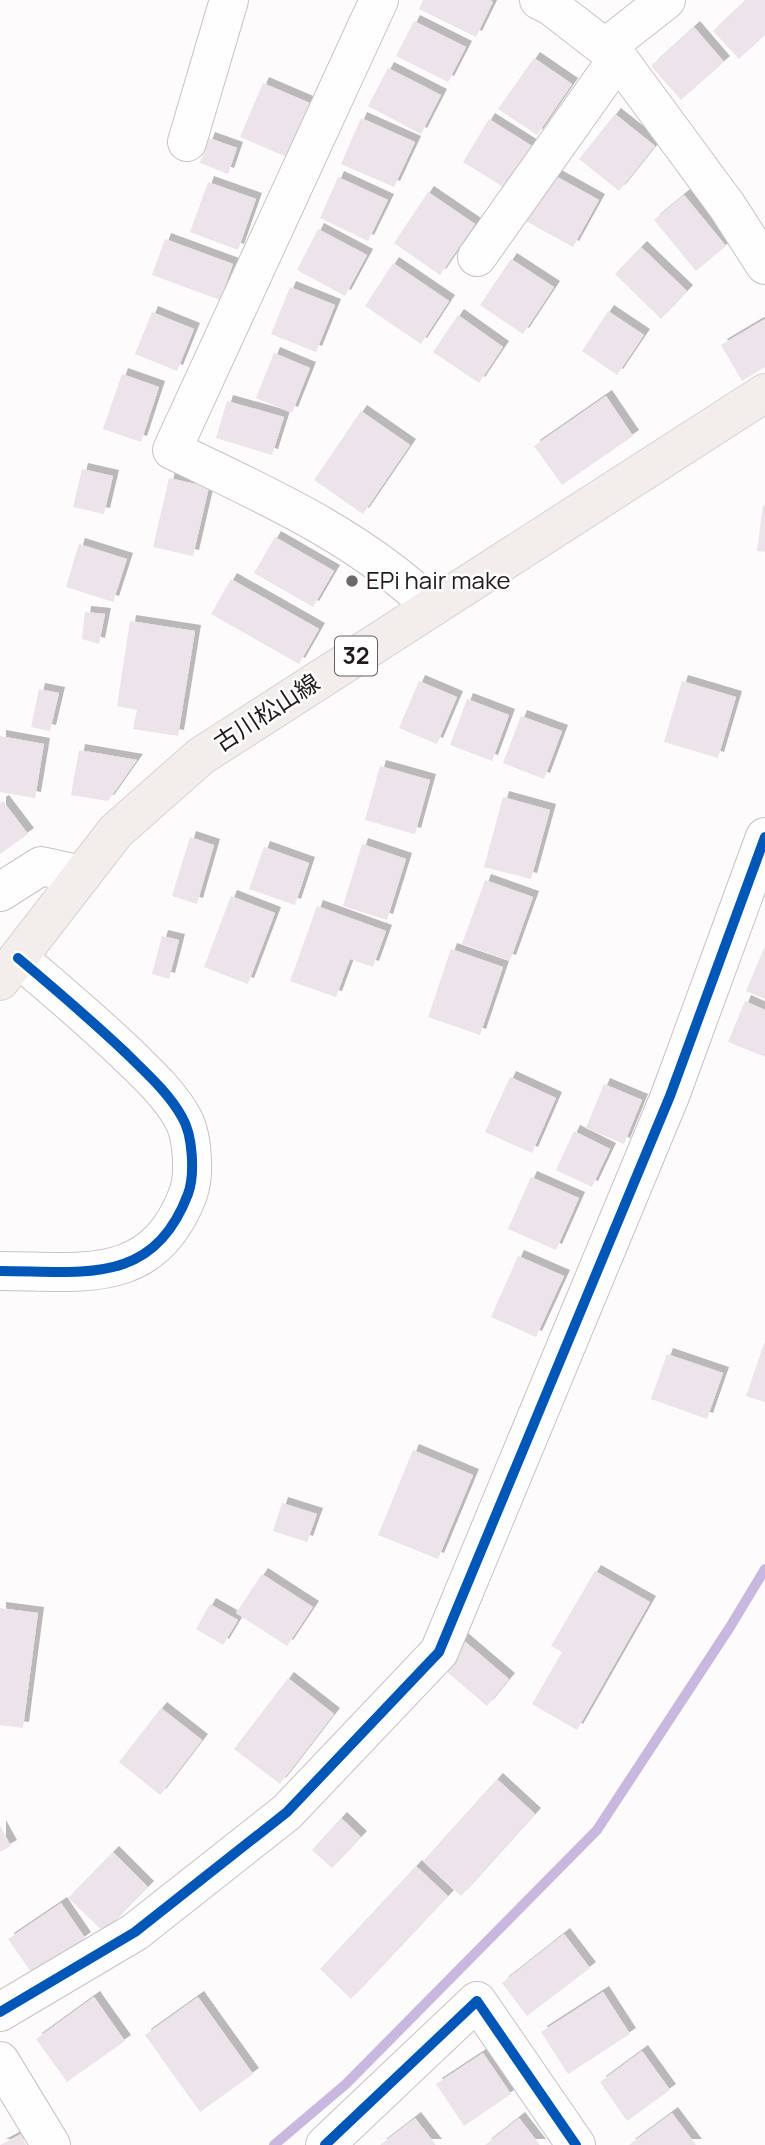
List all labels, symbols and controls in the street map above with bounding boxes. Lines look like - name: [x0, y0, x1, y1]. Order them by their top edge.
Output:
- place label: EPi hair make: [366, 563, 511, 596]
- marker: EPi hair make: [344, 573, 360, 589]
- road number: 32: [335, 636, 377, 676]
- street label: 古川松山線: [207, 665, 325, 758]

